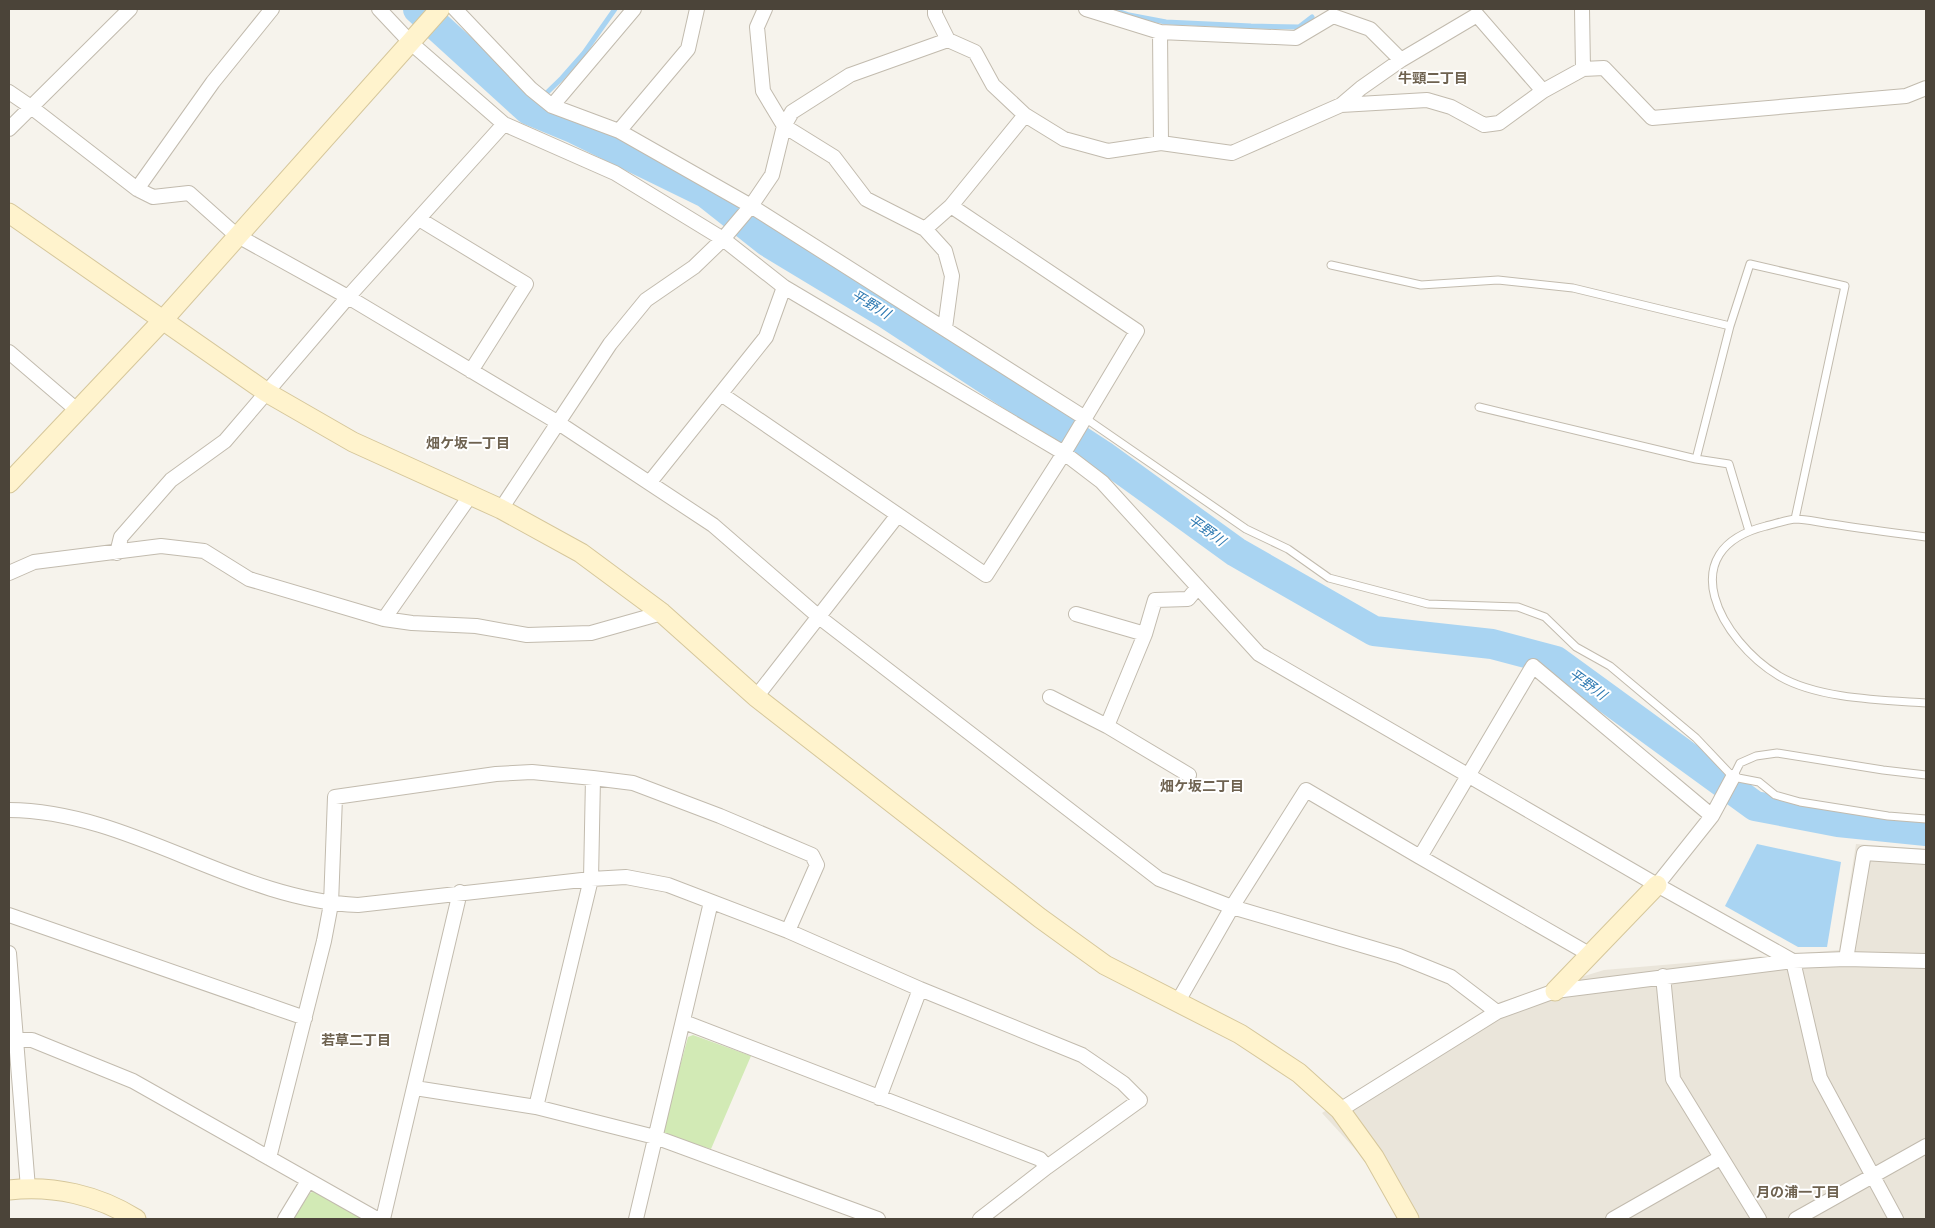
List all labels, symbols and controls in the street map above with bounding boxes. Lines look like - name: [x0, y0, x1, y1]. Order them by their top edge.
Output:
- district label: 牛頸二丁目: [1398, 69, 1468, 86]
- water label: 平野川: [849, 285, 895, 323]
- district label: 畑ケ坂一丁目: [426, 434, 510, 451]
- water label: 平野川: [1185, 510, 1231, 550]
- water label: 平野川: [1566, 664, 1612, 704]
- district label: 畑ケ坂二丁目: [1160, 777, 1244, 794]
- district label: 若草二丁目: [321, 1031, 391, 1048]
- district label: 月の浦一丁目: [1756, 1183, 1840, 1200]

